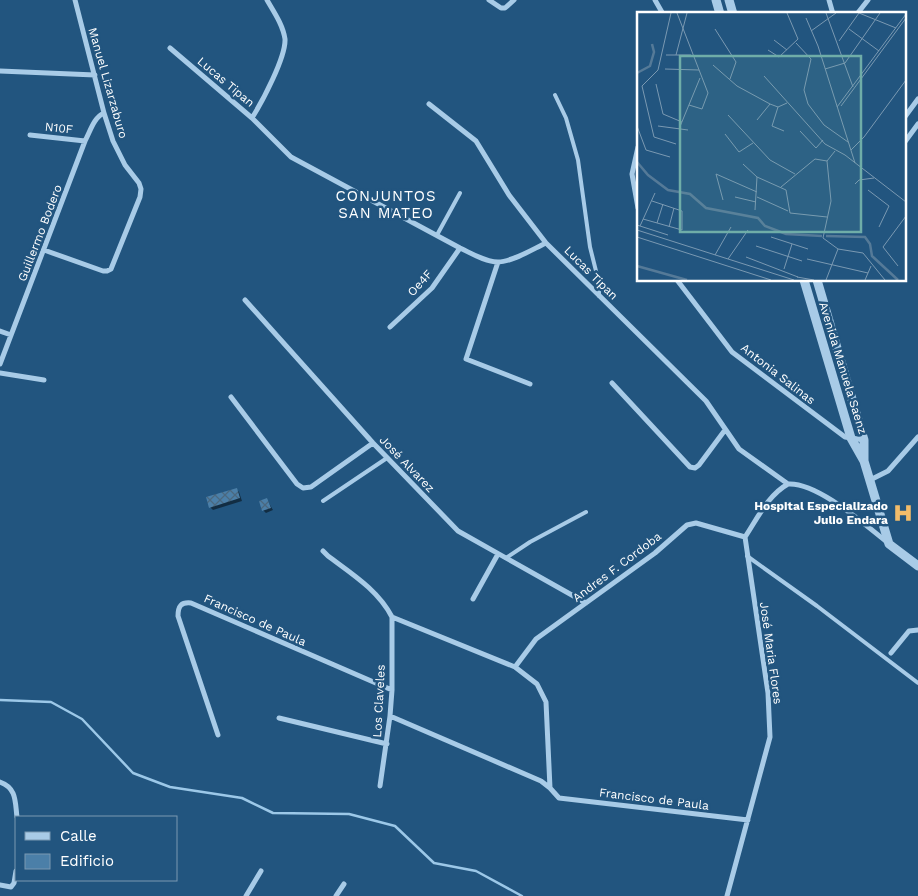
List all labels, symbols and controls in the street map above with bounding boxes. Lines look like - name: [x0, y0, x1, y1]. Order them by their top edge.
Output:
- inset map: [637, 12, 906, 281]
- street label: Manuel Lizarzaburo: [85, 26, 131, 140]
- street label: Lucas Tipan: [195, 54, 257, 110]
- street label: N10F: [44, 120, 74, 136]
- street label: Guillermo Bodero: [15, 183, 65, 283]
- district label: CONJUNTOS SAN MATEO: [335, 187, 437, 222]
- street label: Lucas Tipan: [561, 243, 621, 303]
- street label: Oe4F: [405, 267, 435, 299]
- street label: Avenida Manuela Saenz: [816, 300, 870, 436]
- street label: Antonia Salinas: [738, 341, 818, 407]
- street label: José Alvarez: [377, 433, 437, 495]
- place label: Hospital Especializado Julio Endara: [754, 499, 888, 527]
- hospital icon: Hospital Especializado Julio Endara: [892, 502, 914, 524]
- street label: Andres F. Cordoba: [570, 529, 664, 605]
- street label: Francisco de Paula: [202, 591, 309, 649]
- street label: José Maria Flores: [757, 601, 785, 705]
- street label: Los Claveles: [370, 664, 388, 738]
- street label: Francisco de Paula: [598, 785, 710, 813]
- legend: [15, 816, 178, 881]
- text: Calle: [60, 827, 97, 845]
- text: Edificio: [60, 852, 114, 870]

